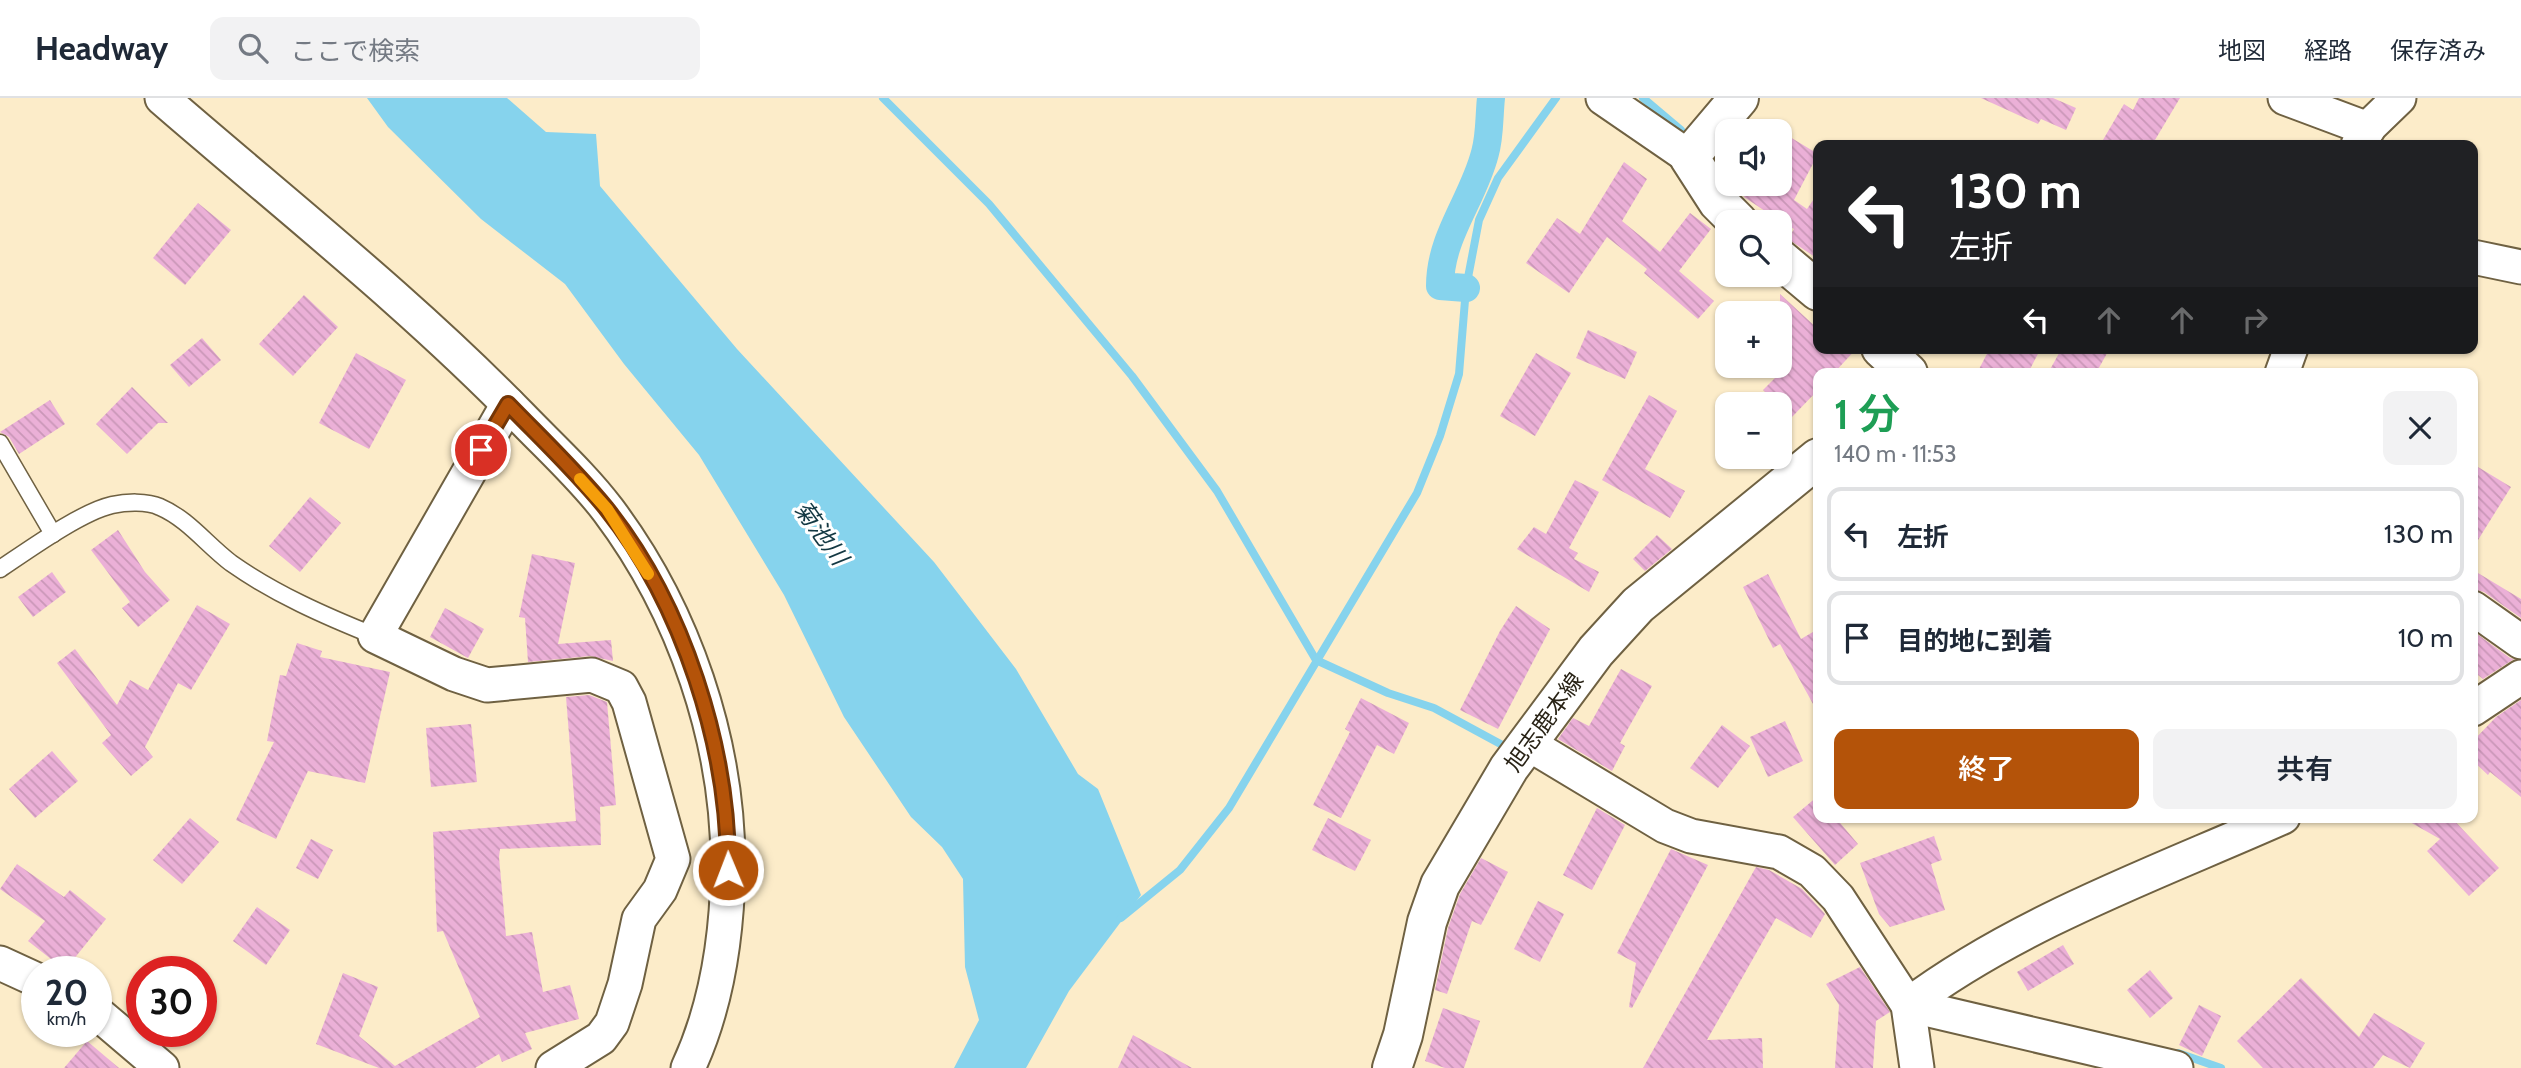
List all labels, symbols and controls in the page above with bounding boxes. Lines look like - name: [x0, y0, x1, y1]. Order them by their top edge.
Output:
- search box: [210, 17, 700, 80]
- text: Headway: [35, 28, 168, 68]
- icon: search: [234, 29, 272, 67]
- text: ここで検索: [290, 35, 420, 67]
- text: 地図: [2218, 36, 2266, 65]
- text: 経路: [2304, 36, 2352, 65]
- text: 保存済み: [2390, 36, 2486, 65]
- map controls: [1715, 119, 1792, 469]
- button: sound: [1715, 119, 1792, 196]
- text: 130 m: [1949, 161, 2082, 220]
- icon: left: [1834, 168, 1925, 259]
- button: search: [1715, 210, 1792, 287]
- text: 左折: [1949, 227, 2013, 266]
- button: +: [1715, 301, 1792, 378]
- icon: left: [2017, 301, 2055, 339]
- icon: ahead: [2090, 301, 2128, 339]
- icon: ahead: [2163, 301, 2201, 339]
- icon: right: [2236, 301, 2274, 339]
- text: 1 分: [1834, 388, 1900, 440]
- button: close: [2383, 391, 2457, 465]
- button: −: [1715, 392, 1792, 469]
- pin: [451, 420, 511, 480]
- icon: arrive: [462, 431, 500, 469]
- text: 140 m · 11:53: [1834, 440, 1957, 468]
- water label: 菊池川: [789, 495, 856, 573]
- icon: left: [1838, 515, 1876, 553]
- text: 130 m: [2384, 518, 2453, 550]
- text: 左折: [1897, 521, 1949, 553]
- icon: arrive: [1838, 619, 1876, 657]
- text: 10 m: [2398, 622, 2453, 654]
- text: 目的地に到着: [1897, 625, 2053, 657]
- street label: 旭志鹿本線: [1499, 667, 1589, 777]
- button: 終了: [1834, 729, 2139, 809]
- button: 共有: [2153, 729, 2457, 809]
- position arrow: [691, 833, 765, 907]
- speed limit sign: 30: [126, 956, 217, 1047]
- text: 20: [45, 971, 88, 1014]
- text: km/h: [47, 1008, 86, 1030]

